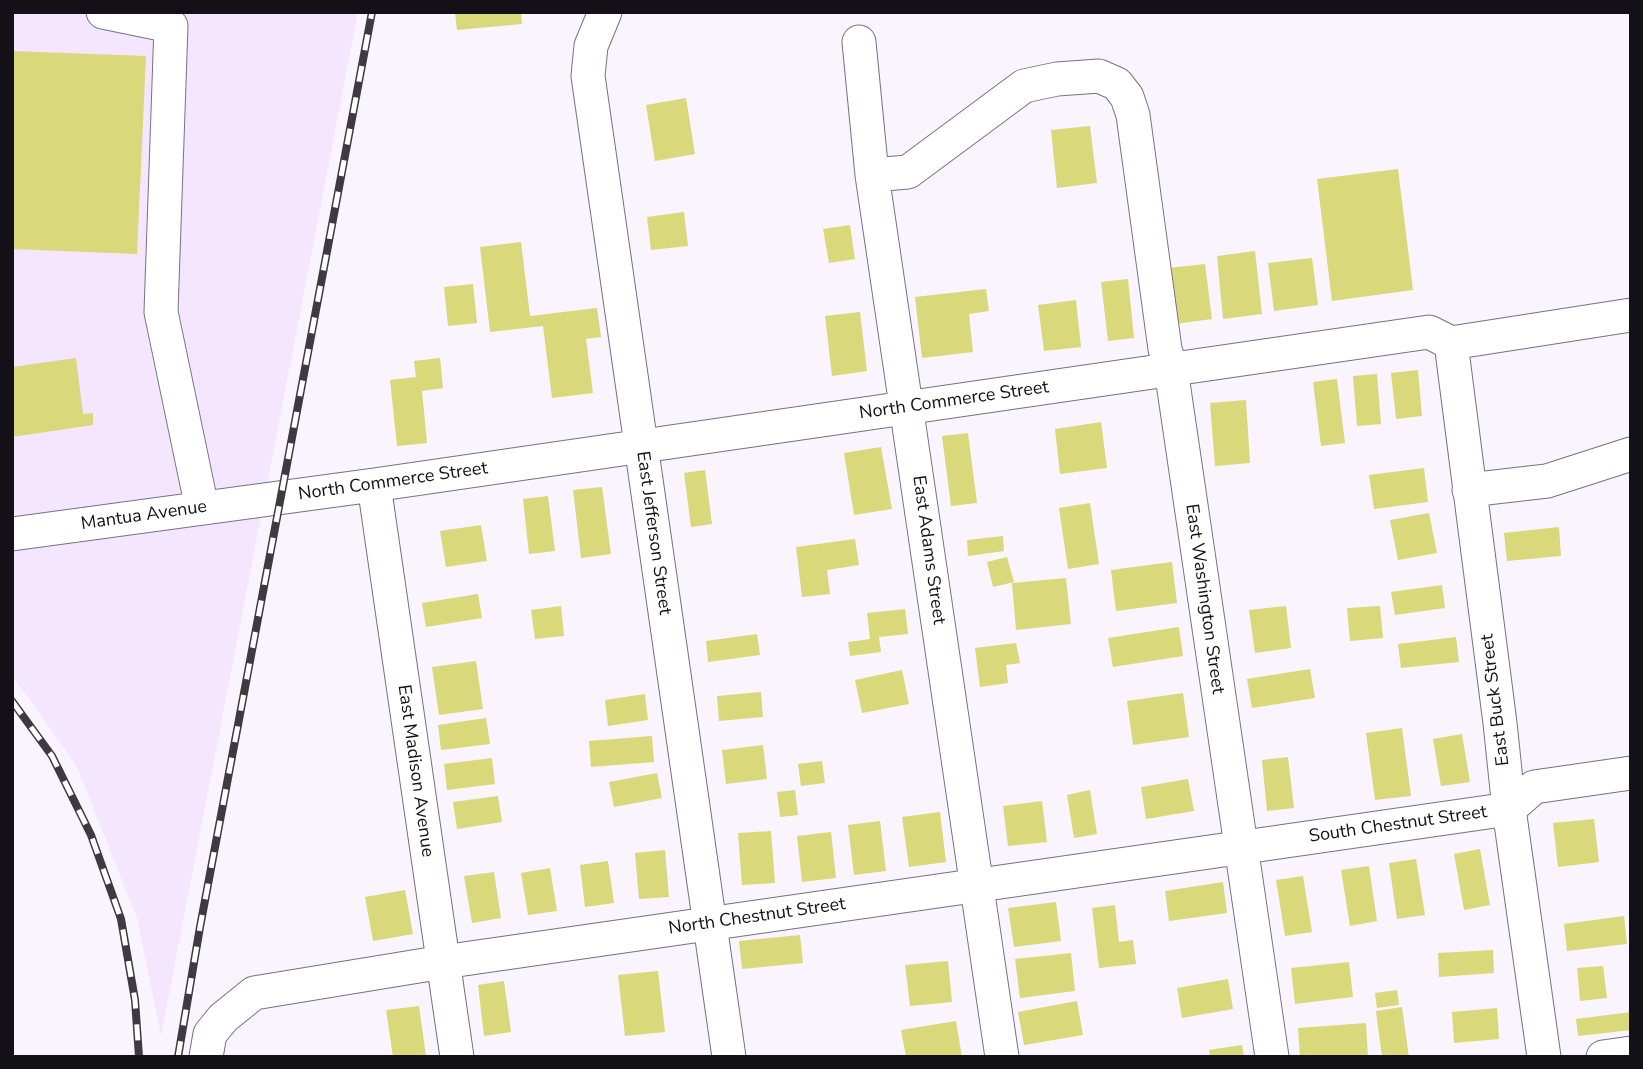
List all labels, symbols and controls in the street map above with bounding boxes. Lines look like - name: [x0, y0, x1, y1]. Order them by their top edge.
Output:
- street label: North Commerce Street: [858, 377, 1050, 425]
- street label: East Jefferson Street: [631, 450, 675, 616]
- street label: North Commerce Street: [297, 458, 489, 506]
- street label: East Adams Street: [907, 474, 949, 626]
- street label: Mantua Avenue: [80, 496, 208, 536]
- street label: East Washington Street: [1180, 503, 1228, 695]
- street label: East Buck Street: [1477, 633, 1515, 767]
- street label: East Madison Avenue: [392, 683, 438, 859]
- street label: South Chestnut Street: [1308, 802, 1488, 848]
- street label: North Chestnut Street: [667, 894, 847, 940]

